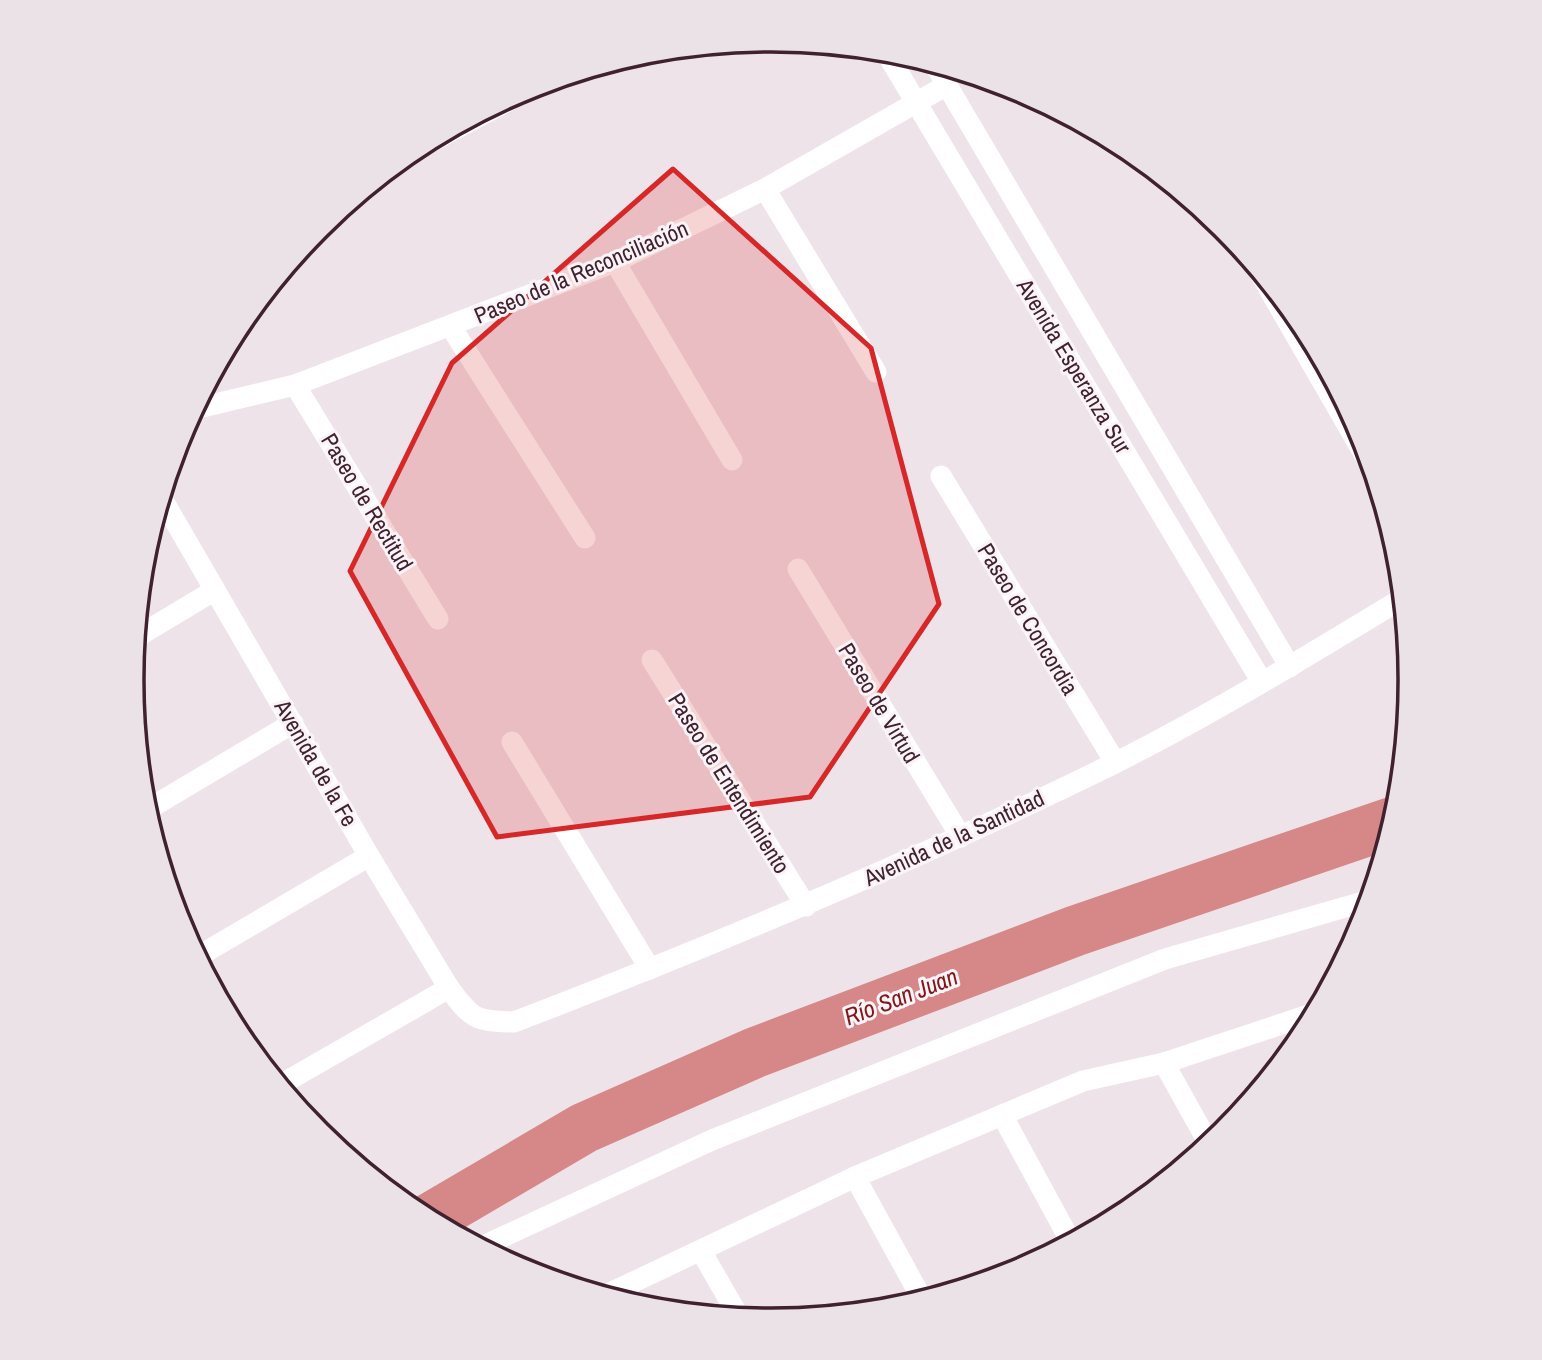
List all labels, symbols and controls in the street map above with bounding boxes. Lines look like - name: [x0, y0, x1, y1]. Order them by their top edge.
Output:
- street label: Paseo de la Reconciliación: [469, 212, 693, 331]
- street label: Avenida Esperanza Sur: [1009, 272, 1139, 460]
- street label: Paseo de Rectitud: [314, 427, 421, 576]
- street label: Paseo de Concordia: [971, 537, 1086, 701]
- street label: Paseo de Virtud: [831, 637, 927, 769]
- street label: Paseo de Entendimiento: [661, 686, 798, 879]
- street label: Avenida de la Fe: [267, 693, 365, 832]
- street label: Avenida de la Santidad: [858, 782, 1049, 893]
- water label: Río San Juan: [839, 960, 962, 1032]

